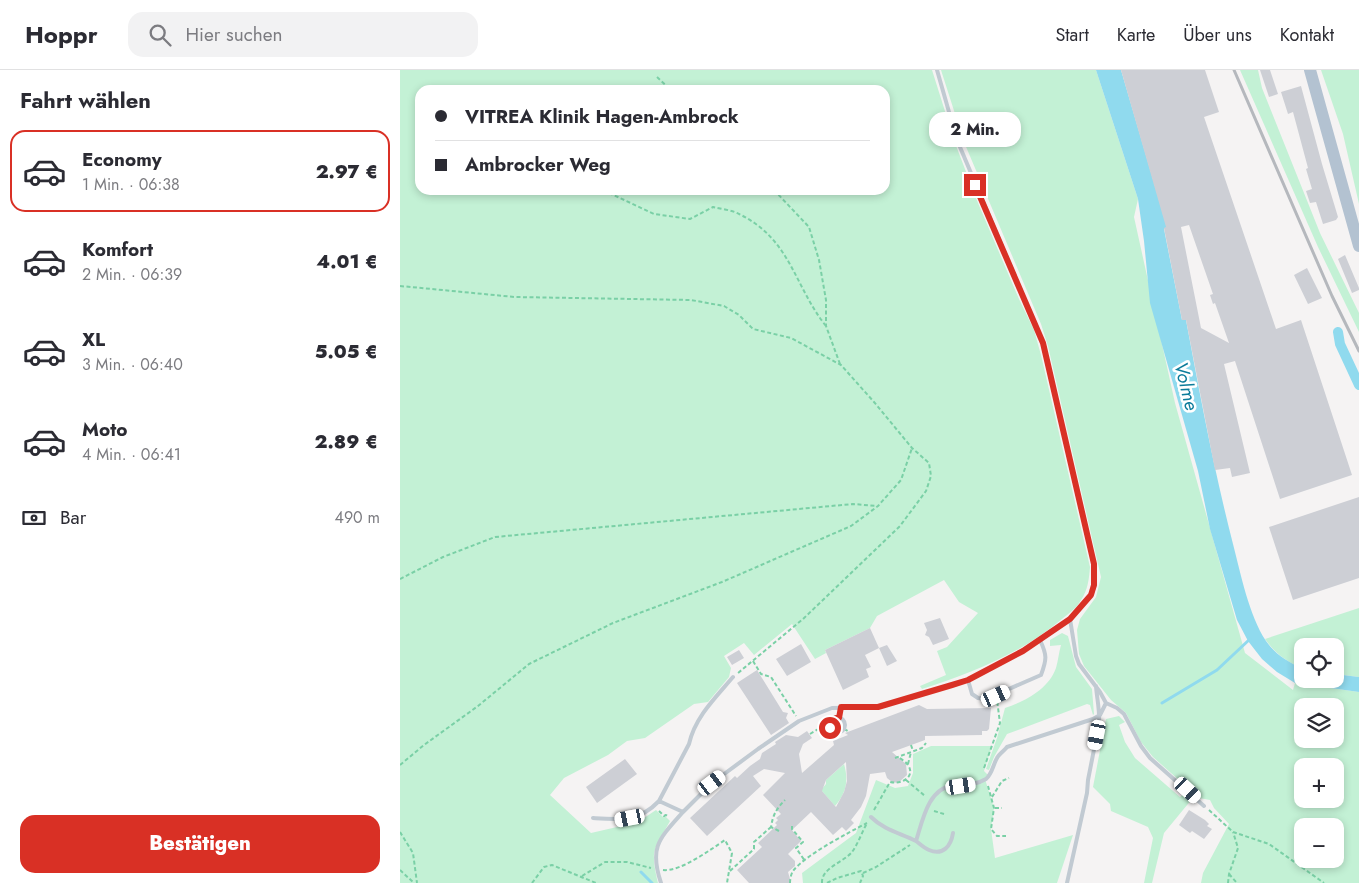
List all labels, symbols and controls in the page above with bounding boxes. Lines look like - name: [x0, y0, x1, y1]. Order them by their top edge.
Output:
- search box: [128, 12, 478, 57]
- text: Hoppr: [25, 17, 98, 52]
- icon: search: [146, 21, 174, 49]
- text: Hier suchen: [186, 21, 283, 48]
- text: Start: [1055, 22, 1089, 48]
- text: Karte: [1117, 22, 1155, 48]
- text: Über uns: [1183, 22, 1252, 48]
- text: Kontakt: [1280, 22, 1334, 48]
- text: Fahrt wählen: [20, 84, 151, 116]
- text: VITREA Klinik Hagen-Ambrock: [465, 103, 739, 130]
- callout: 2 Min.: [929, 112, 1021, 148]
- text: 2 Min.: [950, 118, 1000, 141]
- text: Economy: [82, 146, 162, 173]
- icon: car: [22, 149, 67, 194]
- text: Ambrocker Weg: [465, 151, 611, 178]
- text: 2.97 €: [316, 158, 378, 185]
- text: 1 Min. · 06:38: [82, 173, 180, 196]
- route end: [964, 174, 986, 196]
- text: Komfort: [82, 236, 153, 263]
- icon: car: [22, 239, 67, 284]
- text: 4.01 €: [316, 248, 378, 275]
- text: 2 Min. · 06:39: [82, 263, 182, 286]
- text: XL: [82, 326, 105, 353]
- icon: car: [22, 329, 67, 374]
- text: 5.05 €: [315, 338, 378, 365]
- text: 3 Min. · 06:40: [82, 353, 183, 376]
- water label: Volme: [1168, 359, 1206, 414]
- text: Moto: [82, 416, 127, 443]
- icon: car: [22, 419, 67, 464]
- text: 2.89 €: [315, 428, 378, 455]
- text: 4 Min. · 06:41: [82, 443, 181, 466]
- icon: cash: [20, 504, 48, 532]
- text: Bar: [60, 504, 86, 531]
- text: 490 m: [335, 506, 380, 529]
- map controls: [1294, 638, 1344, 868]
- button: locate: [1294, 638, 1344, 688]
- car: [979, 683, 1012, 709]
- button: layers: [1294, 698, 1344, 748]
- route start: [819, 717, 841, 739]
- car: [1086, 719, 1107, 751]
- button: +: [1294, 758, 1344, 808]
- car: [695, 768, 728, 798]
- car: [1171, 774, 1204, 806]
- car: [945, 776, 976, 796]
- car: [613, 808, 646, 828]
- button: Bestätigen: [20, 815, 380, 873]
- button: −: [1294, 818, 1344, 868]

